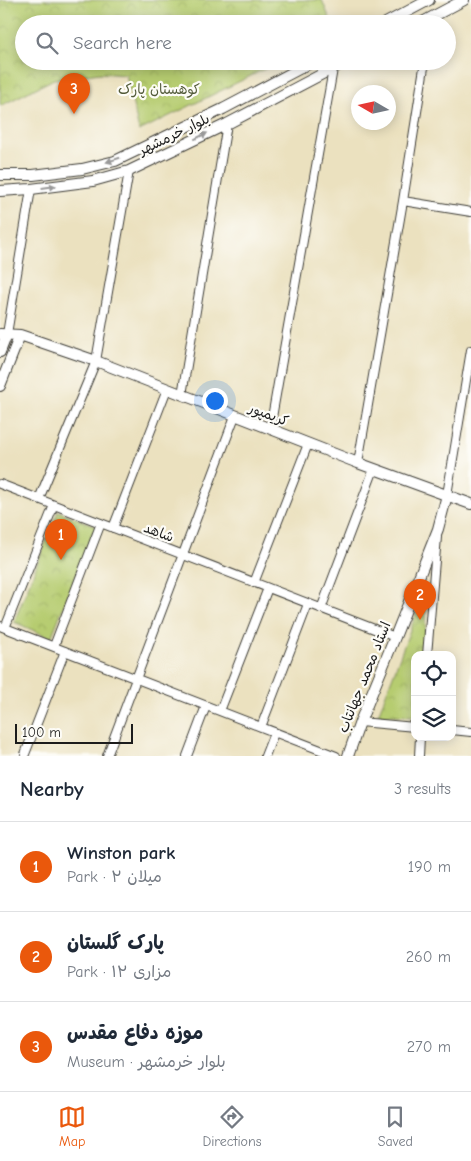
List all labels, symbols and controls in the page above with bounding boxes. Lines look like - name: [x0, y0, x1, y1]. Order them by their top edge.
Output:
- search box: [15, 15, 456, 70]
- icon: search: [33, 29, 61, 57]
- text: Search here: [73, 32, 172, 54]
- pin: 3: [58, 73, 90, 114]
- park label: کوهستان پارک: [118, 81, 200, 99]
- north arrow: [351, 85, 396, 130]
- street label: بلوار خرمشهر: [135, 110, 212, 159]
- one-way arrow: [194, 132, 208, 140]
- one-way arrow: [106, 157, 121, 165]
- one-way arrow: [41, 183, 57, 191]
- your location: [202, 388, 228, 414]
- street label: کریمپور: [245, 399, 291, 431]
- pin: 1: [45, 519, 77, 560]
- street label: شاهد: [141, 519, 176, 546]
- pin: 2: [404, 579, 436, 620]
- street label: استاد محمد جهانتاب: [334, 619, 395, 735]
- map controls: [411, 651, 456, 741]
- button: locate: [411, 651, 456, 696]
- button: layers: [411, 696, 456, 741]
- scale bar: [15, 721, 132, 744]
- text: 100 m: [22, 724, 61, 741]
- text: Nearby: [20, 777, 84, 801]
- text: 3 results: [394, 780, 451, 798]
- text: Winston park: [67, 842, 175, 864]
- text: 1: [33, 858, 39, 876]
- text: 190 m: [408, 858, 451, 876]
- text: Park · میلان ۲: [67, 868, 162, 886]
- text: پارک گلستان: [67, 932, 164, 954]
- text: 2: [32, 948, 40, 966]
- text: 260 m: [406, 948, 451, 966]
- text: Park · مزاری ۱۲: [67, 963, 171, 981]
- text: موزه دفاع مقدس: [67, 1022, 203, 1044]
- text: 3: [32, 1038, 40, 1056]
- text: 270 m: [407, 1038, 451, 1056]
- text: Museum · بلوار خرمشهر: [67, 1053, 226, 1071]
- tab: Map: [58, 1103, 86, 1150]
- tab: Directions: [202, 1103, 262, 1150]
- tab: Saved: [378, 1103, 413, 1150]

